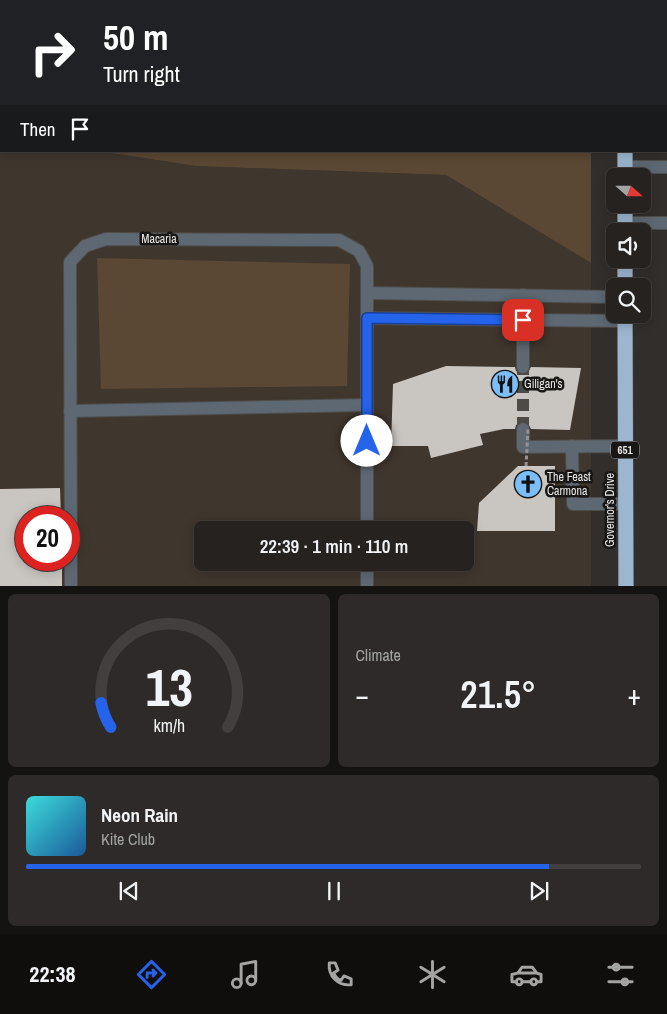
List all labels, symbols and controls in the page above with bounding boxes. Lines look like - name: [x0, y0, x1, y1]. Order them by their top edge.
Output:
- text: 50 m: [103, 14, 168, 61]
- icon: right: [20, 20, 85, 85]
- text: Turn right: [103, 59, 180, 89]
- icon: arrive: [66, 115, 94, 143]
- text: Then: [20, 116, 56, 142]
- north arrow: [606, 168, 651, 212]
- map controls: [606, 168, 651, 323]
- button: sound: [606, 223, 651, 268]
- street label: Macaria: [141, 231, 177, 247]
- button: search: [606, 278, 651, 323]
- pin: [502, 299, 544, 341]
- icon: arrive: [509, 306, 537, 334]
- restaurant icon: Giligan's: [490, 369, 520, 399]
- place label: Giligan's: [524, 376, 563, 392]
- position arrow: [340, 414, 392, 466]
- road number: 651: [611, 442, 639, 458]
- church icon: The Feast Carmona: [513, 469, 543, 499]
- place label: The Feast Carmona: [547, 469, 591, 499]
- street label: Governor's Drive: [602, 473, 618, 547]
- speed limit sign: 20: [15, 506, 80, 571]
- text: 22:39 · 1 min · 110 m: [260, 533, 408, 559]
- text: Climate: [356, 644, 401, 666]
- text: 13: [145, 652, 192, 722]
- text: 21.5°: [460, 669, 536, 720]
- text: −: [356, 676, 369, 714]
- text: +: [628, 676, 641, 714]
- text: km/h: [153, 714, 185, 738]
- text: Neon Rain: [101, 802, 178, 828]
- text: Kite Club: [101, 828, 155, 850]
- icon: previous: [115, 877, 143, 905]
- icon: pause: [320, 877, 348, 905]
- icon: next: [525, 877, 553, 905]
- icon: directions: [134, 957, 169, 992]
- icon: music: [228, 957, 263, 992]
- icon: phone: [322, 957, 357, 992]
- icon: climate: [415, 957, 450, 992]
- icon: car: [509, 957, 544, 992]
- icon: filters: [603, 957, 638, 992]
- text: 22:38: [29, 959, 75, 989]

